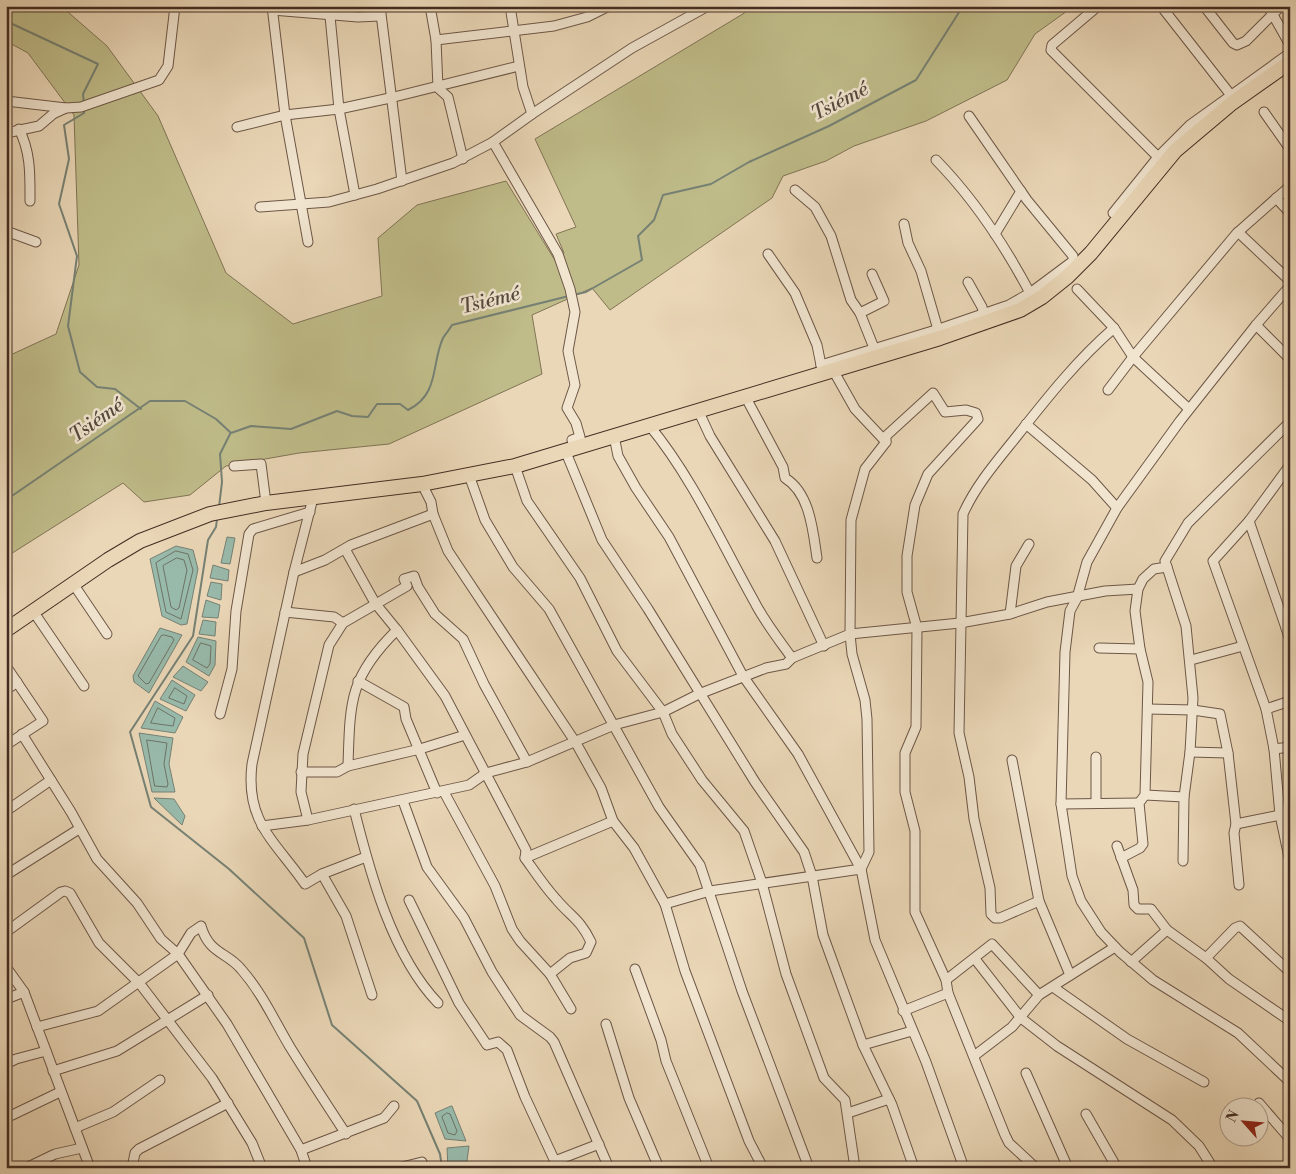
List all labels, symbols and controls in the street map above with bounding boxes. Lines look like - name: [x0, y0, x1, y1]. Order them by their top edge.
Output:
- water label: Tsiémé: [807, 76, 874, 127]
- water label: Tsiémé: [458, 281, 524, 320]
- water label: Tsiémé: [65, 392, 130, 449]
- north arrow: [1218, 1096, 1268, 1146]
- text: N: [1223, 1108, 1244, 1126]

